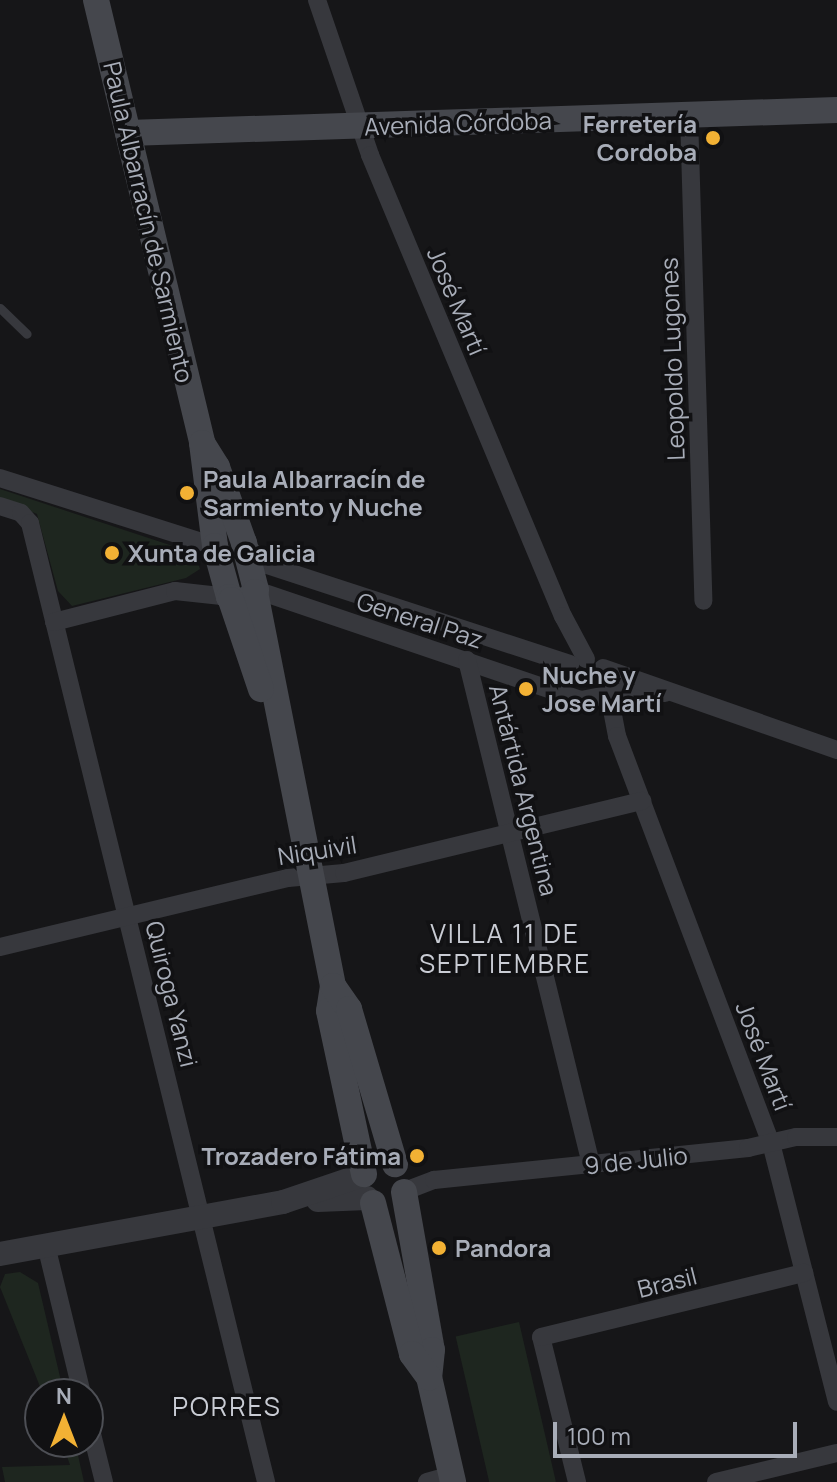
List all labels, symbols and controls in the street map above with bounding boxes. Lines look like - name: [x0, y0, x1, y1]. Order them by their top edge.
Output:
- street label: Paula Albarracín de Sarmiento: [98, 59, 200, 385]
- street label: Avenida Córdoba: [364, 105, 552, 141]
- place label: Ferretería Cordoba: [583, 110, 697, 166]
- marker: Ferretería Cordoba: [704, 129, 722, 147]
- street label: José Martí: [421, 243, 493, 359]
- street label: Leopoldo Lugones: [654, 257, 690, 461]
- place label: Paula Albarracín de Sarmiento y Nuche: [203, 465, 426, 521]
- marker: Paula Albarracín de Sarmiento y Nuche: [178, 484, 196, 502]
- place label: Xunta de Galicia: [128, 539, 316, 567]
- marker: Xunta de Galicia: [103, 544, 121, 562]
- street label: General Paz: [353, 586, 487, 654]
- place label: Nuche y Jose Martí: [542, 661, 662, 717]
- marker: Nuche y Jose Martí: [517, 680, 535, 698]
- street label: Antártida Argentina: [484, 681, 564, 899]
- street label: Niquivil: [275, 830, 359, 870]
- street label: Quiroga Yanzi: [140, 918, 204, 1070]
- district label: VILLA 11 DE SEPTIEMBRE: [419, 918, 591, 980]
- street label: José Martí: [730, 998, 798, 1114]
- street label: 9 de Julio: [583, 1140, 689, 1180]
- place label: Trozadero Fátima: [201, 1142, 401, 1170]
- marker: Trozadero Fátima: [408, 1147, 426, 1165]
- place label: Pandora: [455, 1234, 551, 1262]
- marker: Pandora: [430, 1239, 448, 1257]
- street label: Brasil: [634, 1261, 700, 1303]
- north arrow: [24, 1378, 104, 1458]
- text: N: [56, 1381, 72, 1411]
- district label: PORRES: [172, 1391, 282, 1423]
- scale bar: [557, 1406, 801, 1456]
- text: 100 m: [567, 1419, 631, 1452]

